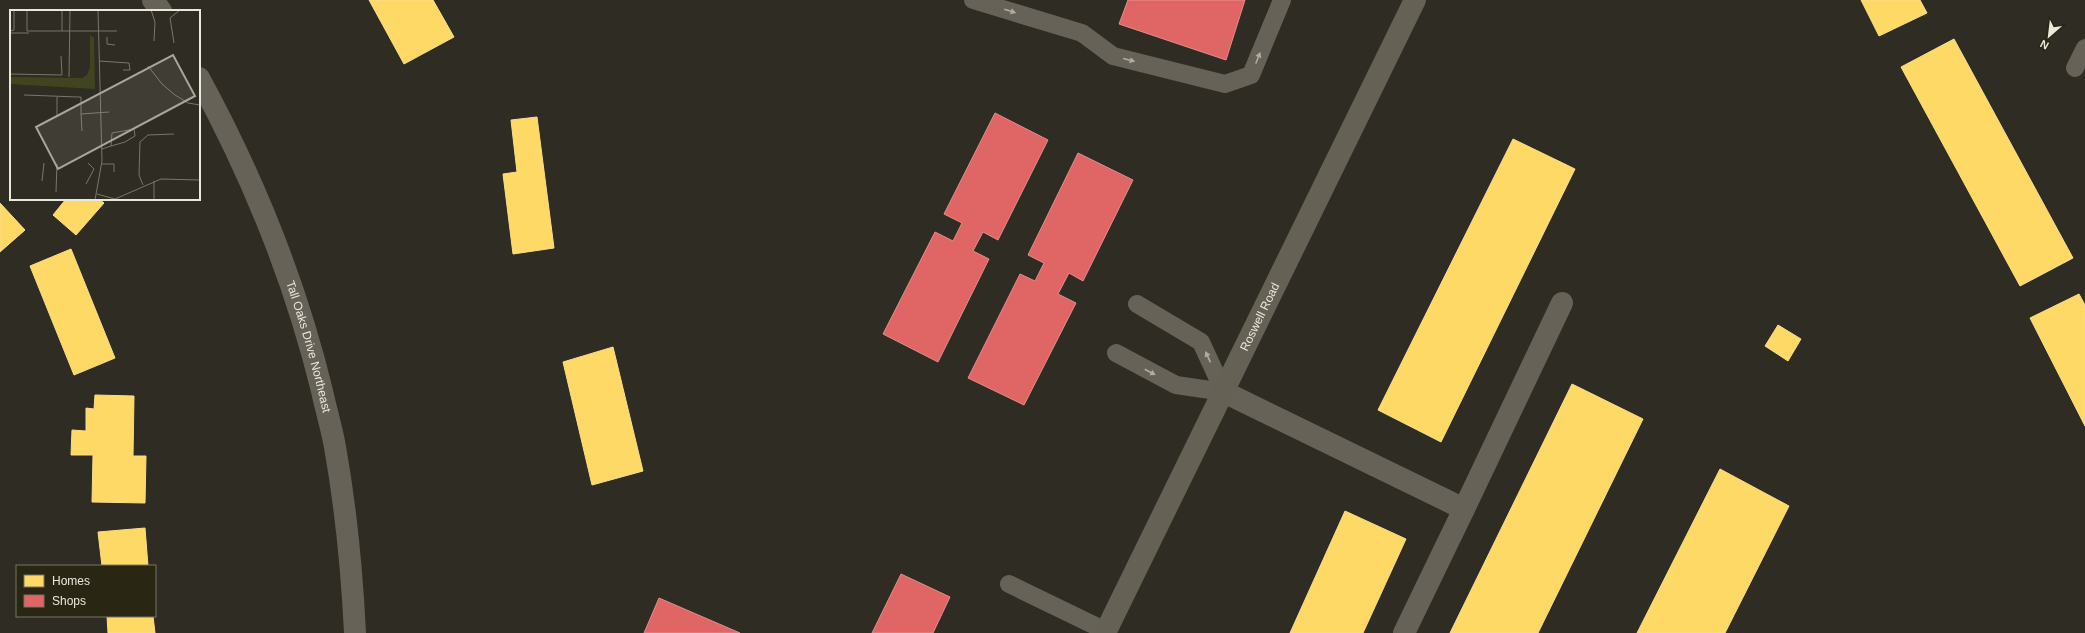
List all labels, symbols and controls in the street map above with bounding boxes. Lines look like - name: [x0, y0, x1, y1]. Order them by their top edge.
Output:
- one-way arrow: [1005, 9, 1017, 15]
- inset map: [10, 10, 200, 200]
- north arrow: [2029, 16, 2069, 56]
- text: N: [2038, 38, 2051, 52]
- one-way arrow: [1255, 53, 1261, 64]
- one-way arrow: [1124, 57, 1136, 63]
- street label: Tall Oaks Drive Northeast: [283, 279, 334, 415]
- street label: Roswell Road: [1237, 281, 1282, 353]
- one-way arrow: [1205, 352, 1211, 363]
- one-way arrow: [1144, 368, 1156, 375]
- legend: [16, 565, 156, 617]
- text: Homes: [52, 574, 90, 588]
- text: Shops: [52, 594, 86, 608]

